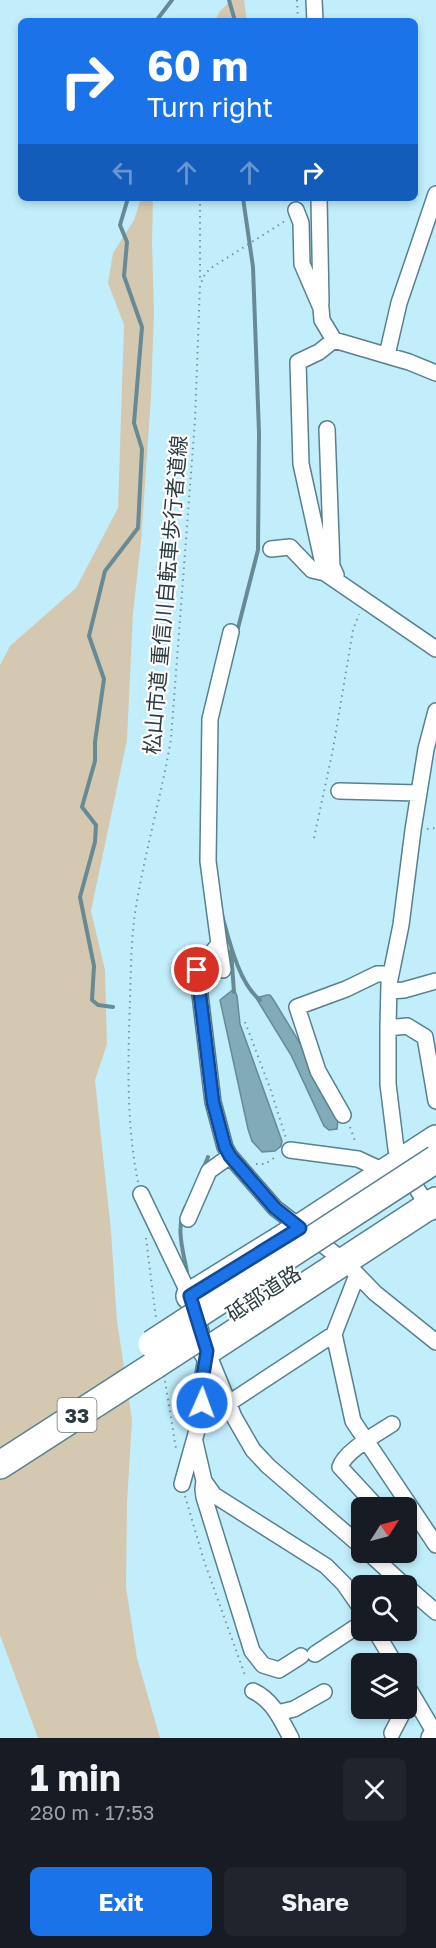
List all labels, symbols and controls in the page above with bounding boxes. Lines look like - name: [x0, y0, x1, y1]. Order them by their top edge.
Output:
- text: 60 m: [147, 40, 248, 90]
- icon: right: [48, 42, 126, 120]
- text: Turn right: [147, 91, 273, 123]
- icon: left: [107, 156, 140, 189]
- icon: ahead: [170, 156, 203, 189]
- icon: ahead: [233, 156, 266, 189]
- icon: right: [296, 156, 329, 189]
- street label: 松山市道 重信川自転車歩行者道線: [138, 434, 192, 756]
- pin: [171, 944, 222, 995]
- icon: arrive: [180, 953, 213, 986]
- street label: 砥部道路: [221, 1259, 305, 1327]
- position arrow: [170, 1371, 234, 1435]
- road number: 33: [58, 1398, 97, 1432]
- north arrow: [351, 1497, 417, 1563]
- map controls: [351, 1497, 417, 1719]
- button: search: [351, 1575, 417, 1641]
- button: layers: [351, 1653, 417, 1719]
- text: 1 min: [30, 1756, 121, 1799]
- button: close: [343, 1758, 406, 1821]
- text: 280 m · 17:53: [30, 1800, 155, 1824]
- button: Exit: [30, 1867, 212, 1936]
- button: Share: [224, 1867, 406, 1936]

